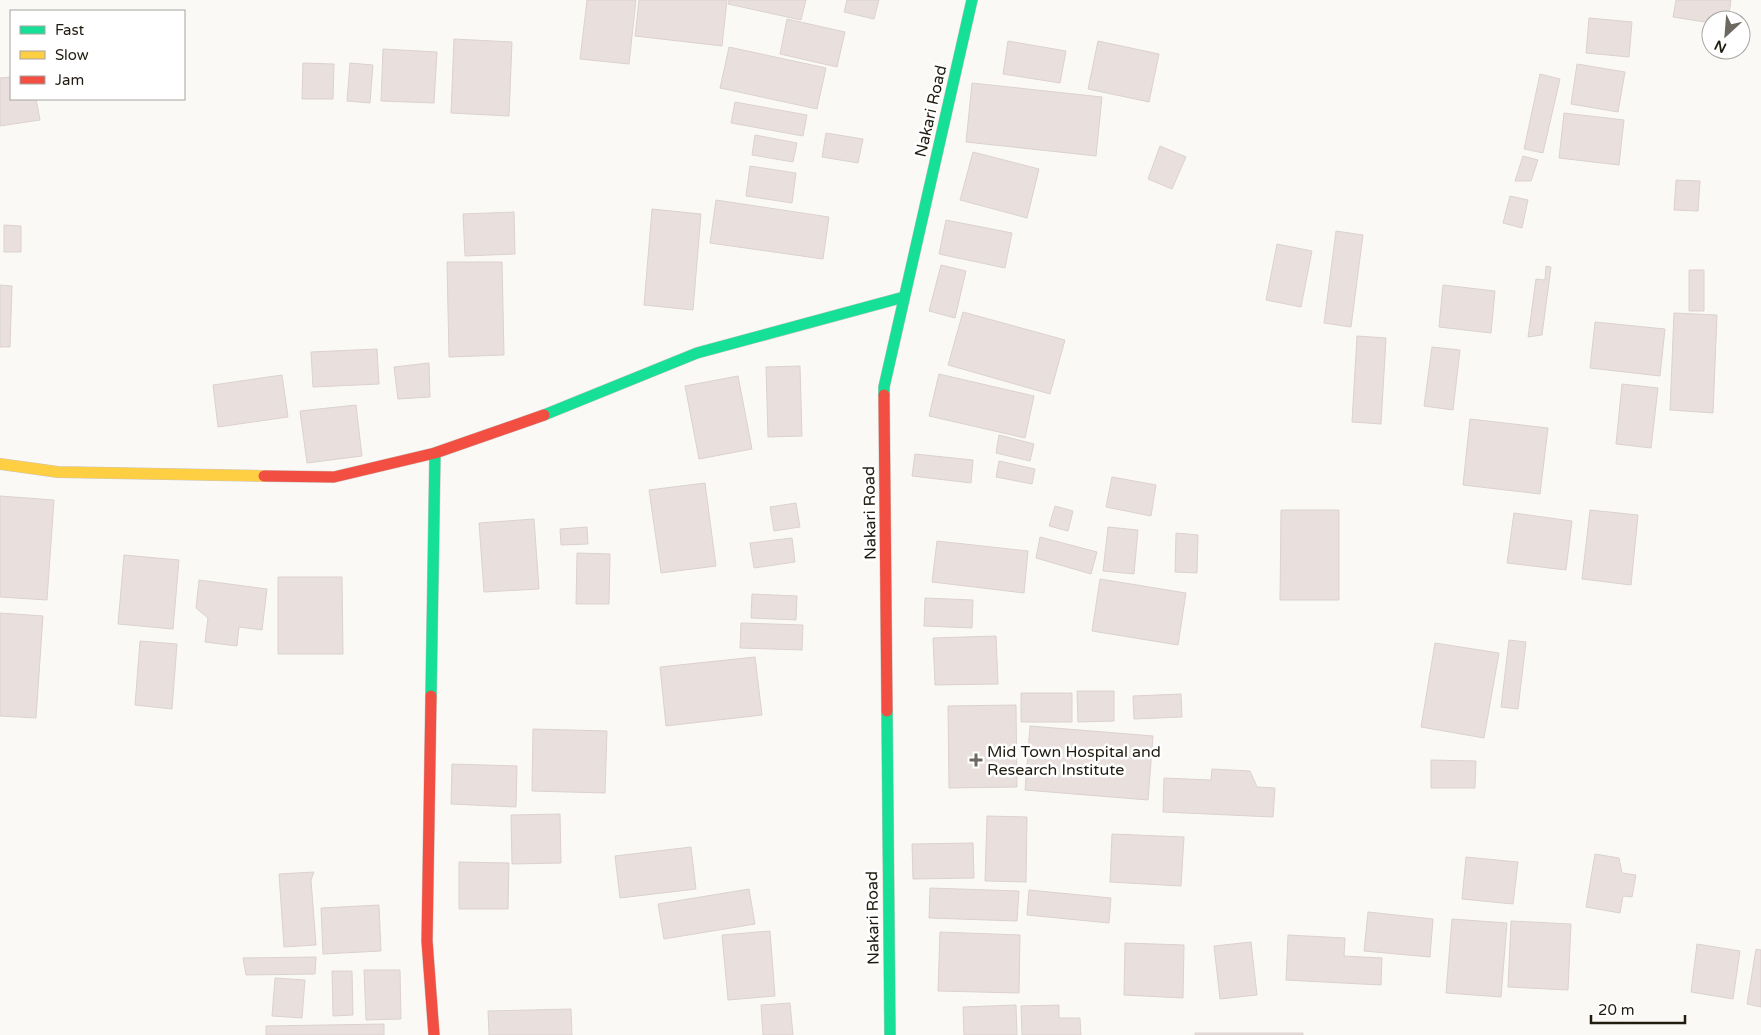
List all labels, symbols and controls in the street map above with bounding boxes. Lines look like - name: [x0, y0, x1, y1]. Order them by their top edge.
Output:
- legend: [10, 10, 185, 100]
- north arrow: [1701, 10, 1751, 60]
- text: Fast: [55, 21, 85, 39]
- text: N: [1712, 36, 1729, 56]
- text: Slow: [55, 46, 89, 64]
- street label: Nakari Road: [911, 63, 951, 159]
- text: Jam: [55, 71, 84, 89]
- street label: Nakari Road: [859, 466, 881, 560]
- place label: Mid Town Hospital and Research Institute: [987, 742, 1161, 780]
- marker: Mid Town Hospital and Research Institute: [969, 753, 983, 767]
- street label: Nakari Road: [862, 871, 884, 965]
- scale bar: [1591, 992, 1685, 1024]
- text: 20 m: [1598, 1001, 1635, 1019]

